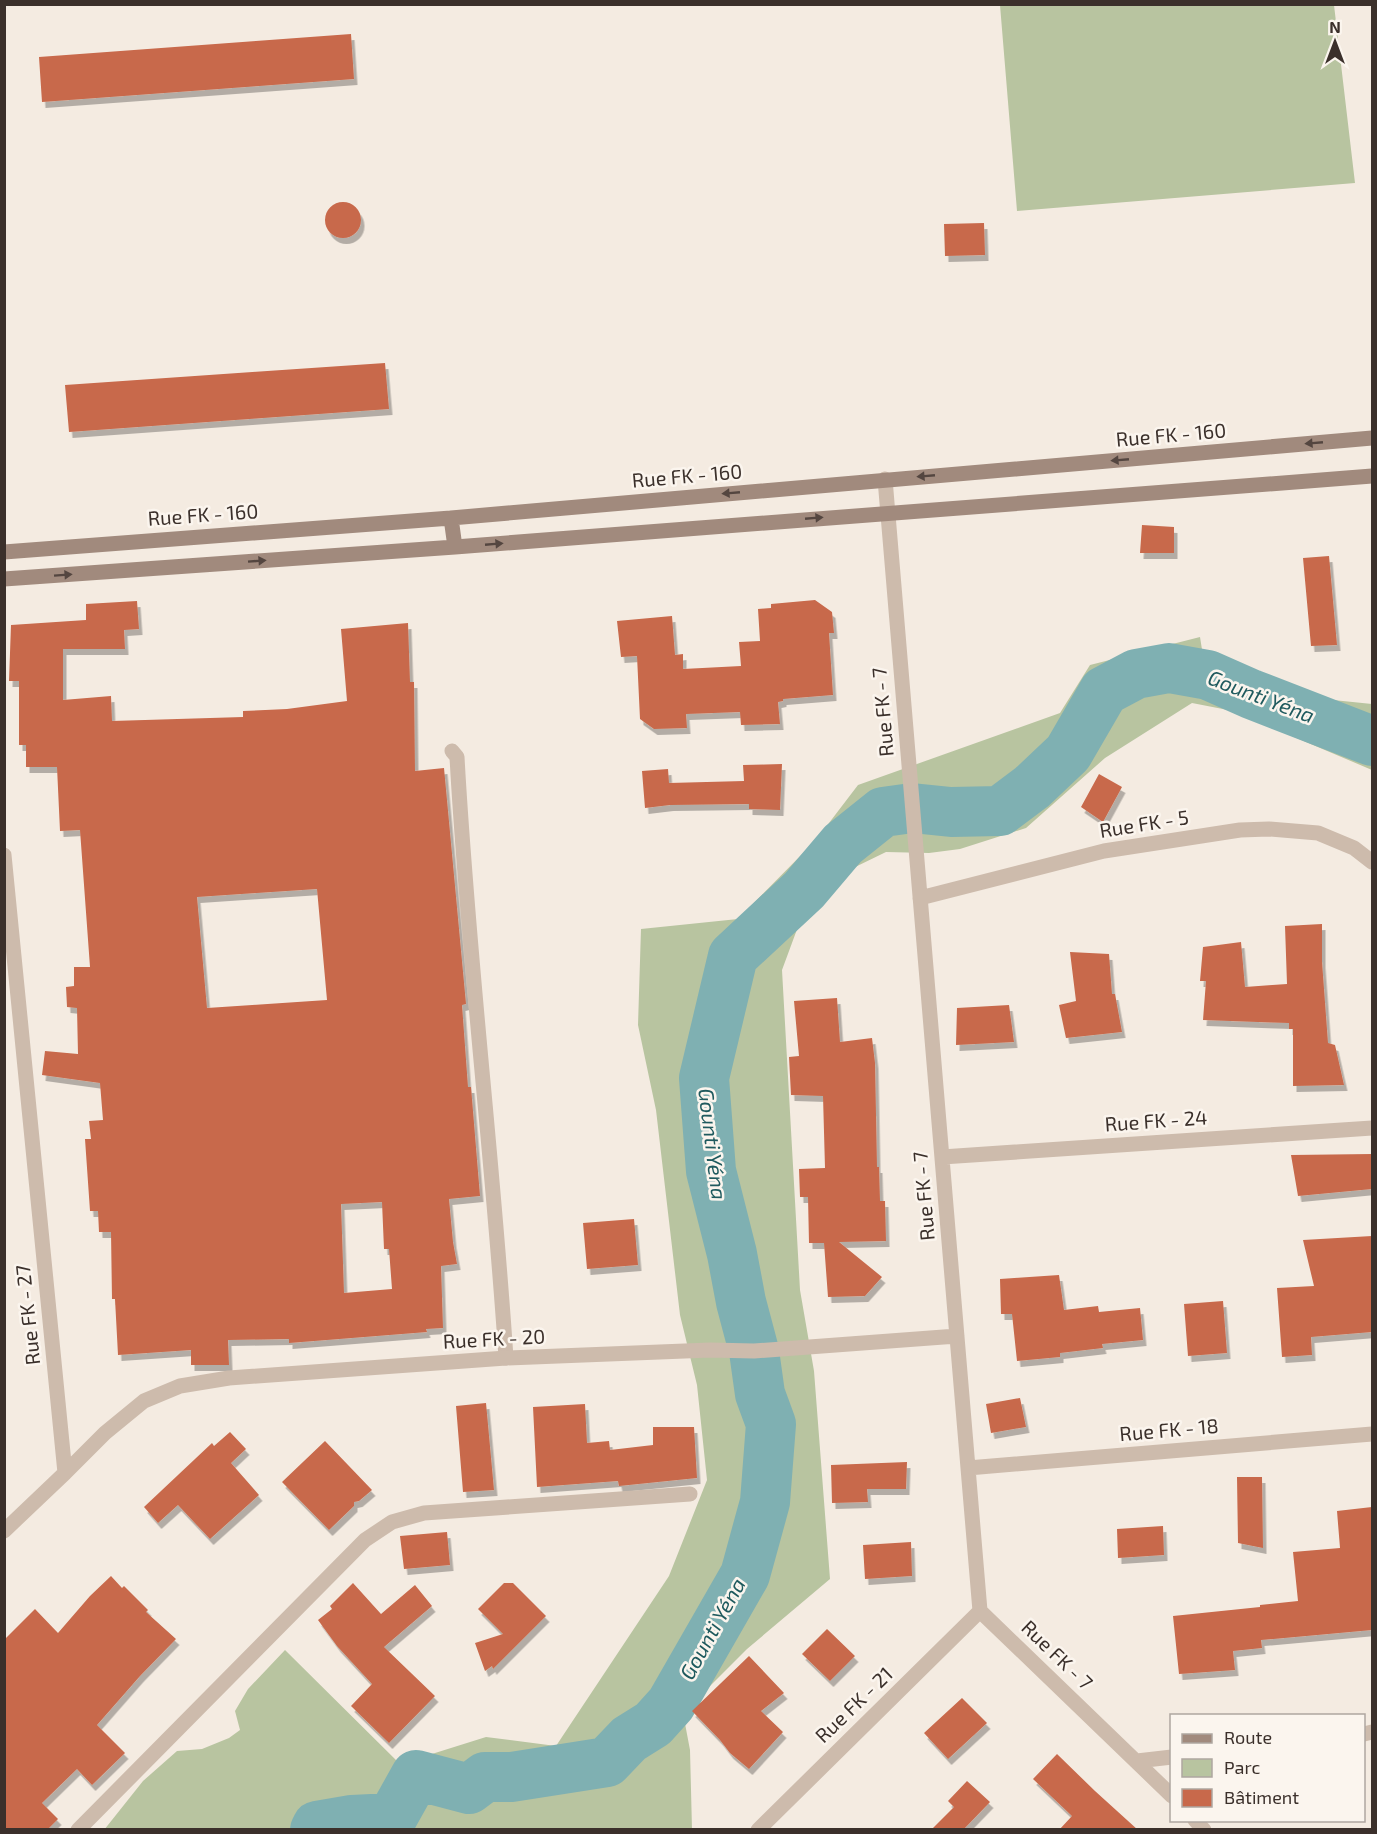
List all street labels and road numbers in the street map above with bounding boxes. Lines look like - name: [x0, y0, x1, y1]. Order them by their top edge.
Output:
- street label: Rue FK - 160: [1115, 417, 1227, 451]
- street label: Rue FK - 160: [631, 458, 743, 492]
- street label: Rue FK - 160: [147, 498, 259, 530]
- street label: Rue FK - 7: [866, 666, 898, 758]
- street label: Rue FK - 5: [1098, 804, 1190, 842]
- street label: Rue FK - 24: [1104, 1104, 1208, 1136]
- street label: Rue FK - 7: [907, 1150, 939, 1242]
- street label: Rue FK - 27: [10, 1264, 44, 1366]
- street label: Rue FK - 20: [442, 1323, 546, 1353]
- street label: Rue FK - 18: [1118, 1413, 1219, 1445]
- street label: Rue FK - 7: [1017, 1615, 1098, 1694]
- street label: Rue FK - 21: [810, 1661, 897, 1747]

